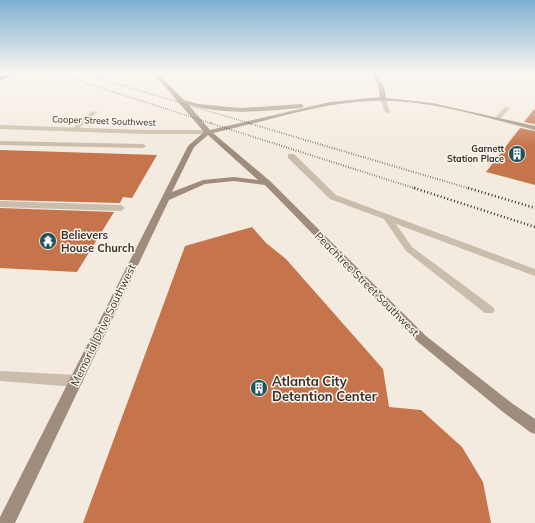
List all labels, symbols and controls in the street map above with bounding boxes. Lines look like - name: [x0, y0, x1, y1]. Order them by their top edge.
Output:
- street label: Cooper Street Southwest: [52, 113, 156, 128]
- place label: Garnett Station Place: [447, 143, 505, 164]
- building icon: Garnett Station Place: [507, 144, 527, 164]
- place label: Believers House Church: [61, 228, 134, 255]
- street label: Peachtree Street Southwest: [312, 229, 422, 339]
- temple icon: Believers House Church: [38, 231, 58, 251]
- street label: Memorial Drive Southwest: [67, 262, 139, 388]
- place label: Atlanta City Detention Center: [272, 373, 378, 404]
- building icon: Atlanta City Detention Center: [249, 378, 269, 398]

